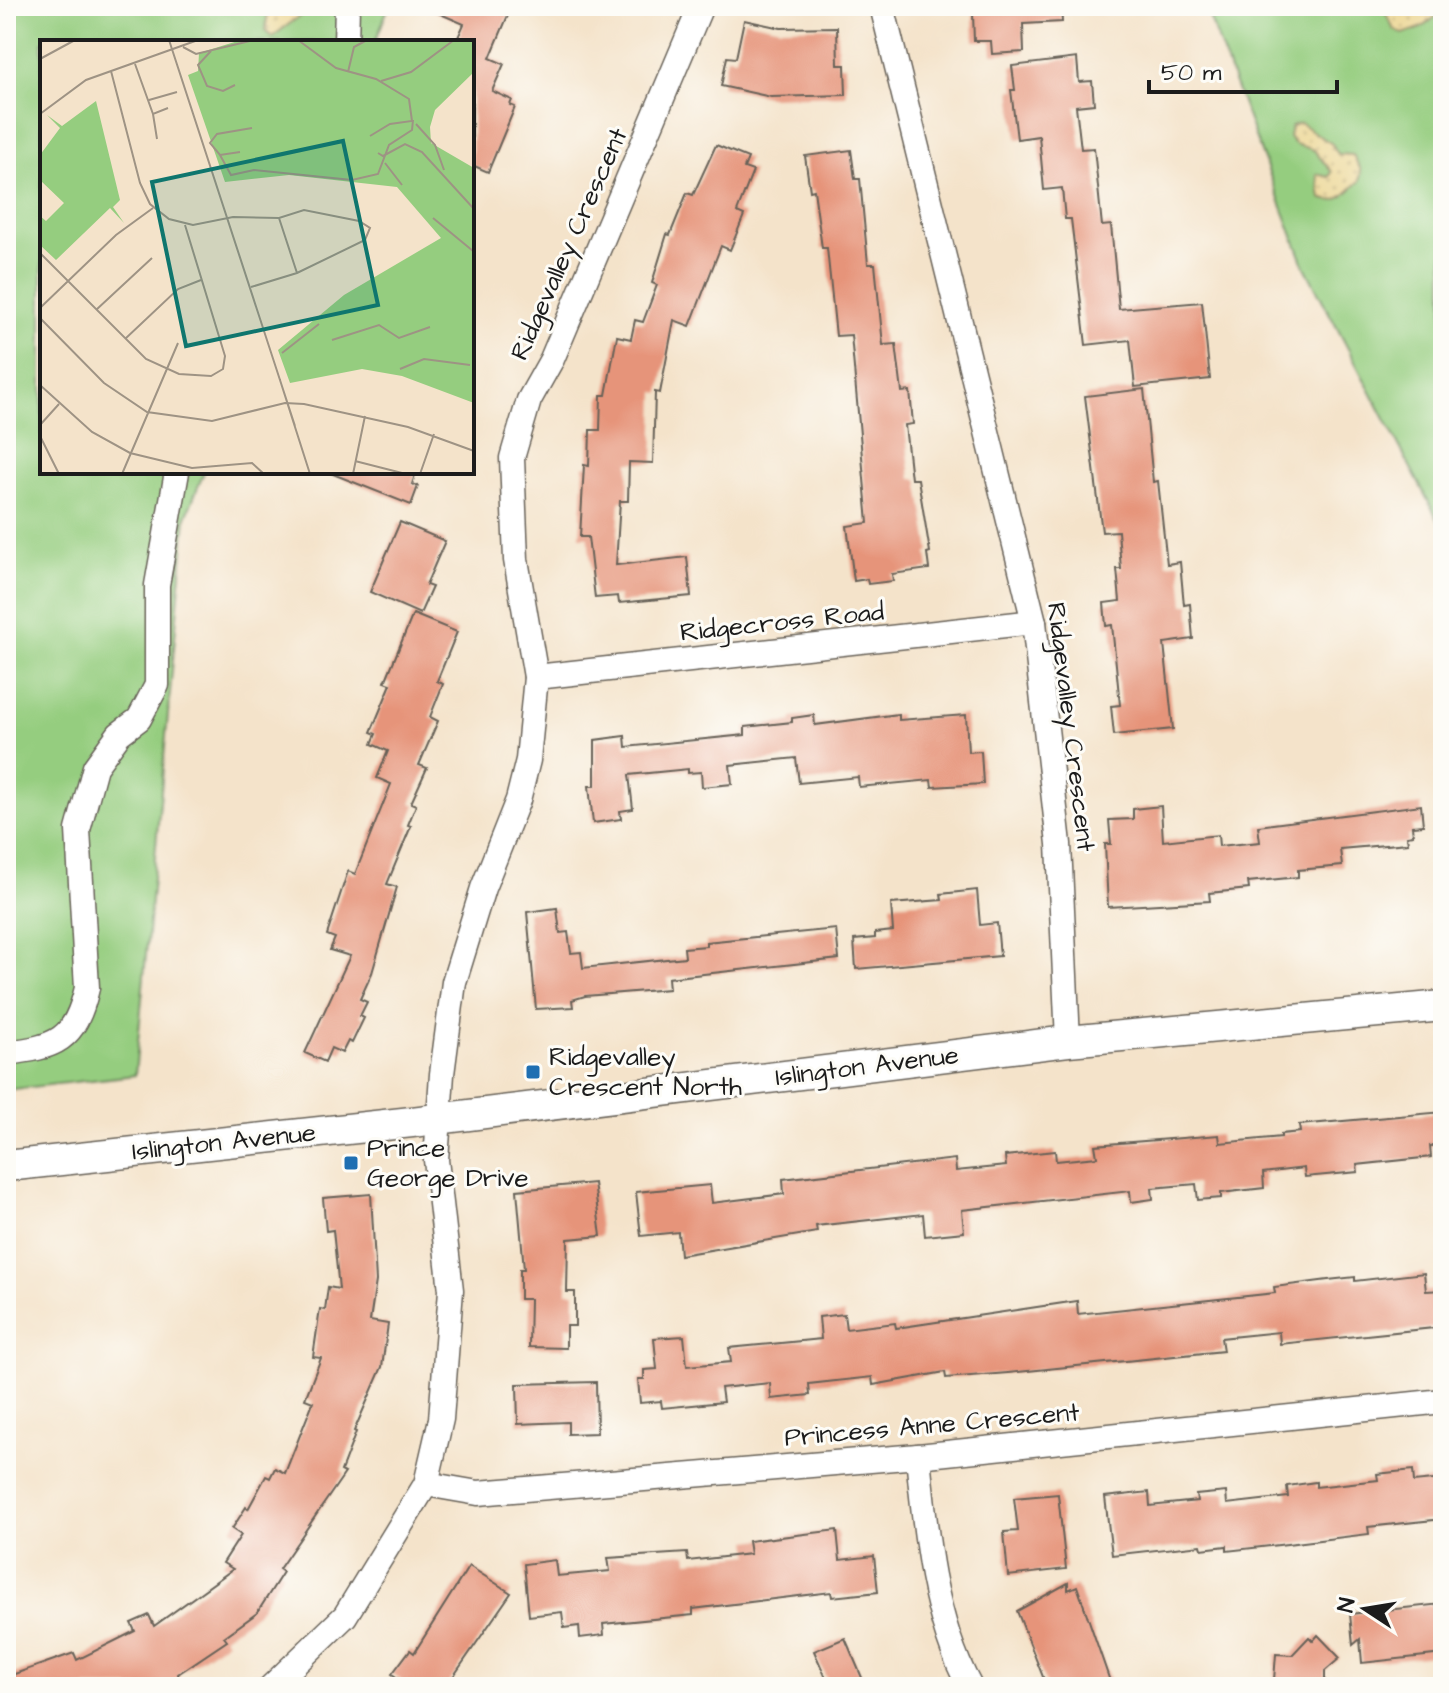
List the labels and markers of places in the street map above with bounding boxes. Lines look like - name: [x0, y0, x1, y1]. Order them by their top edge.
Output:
- place label: Ridgevalley Crescent North: [549, 1039, 742, 1105]
- marker: Ridgevalley Crescent North: [524, 1063, 542, 1081]
- place label: Prince George Drive: [367, 1130, 529, 1198]
- marker: Prince George Drive: [342, 1154, 360, 1172]

